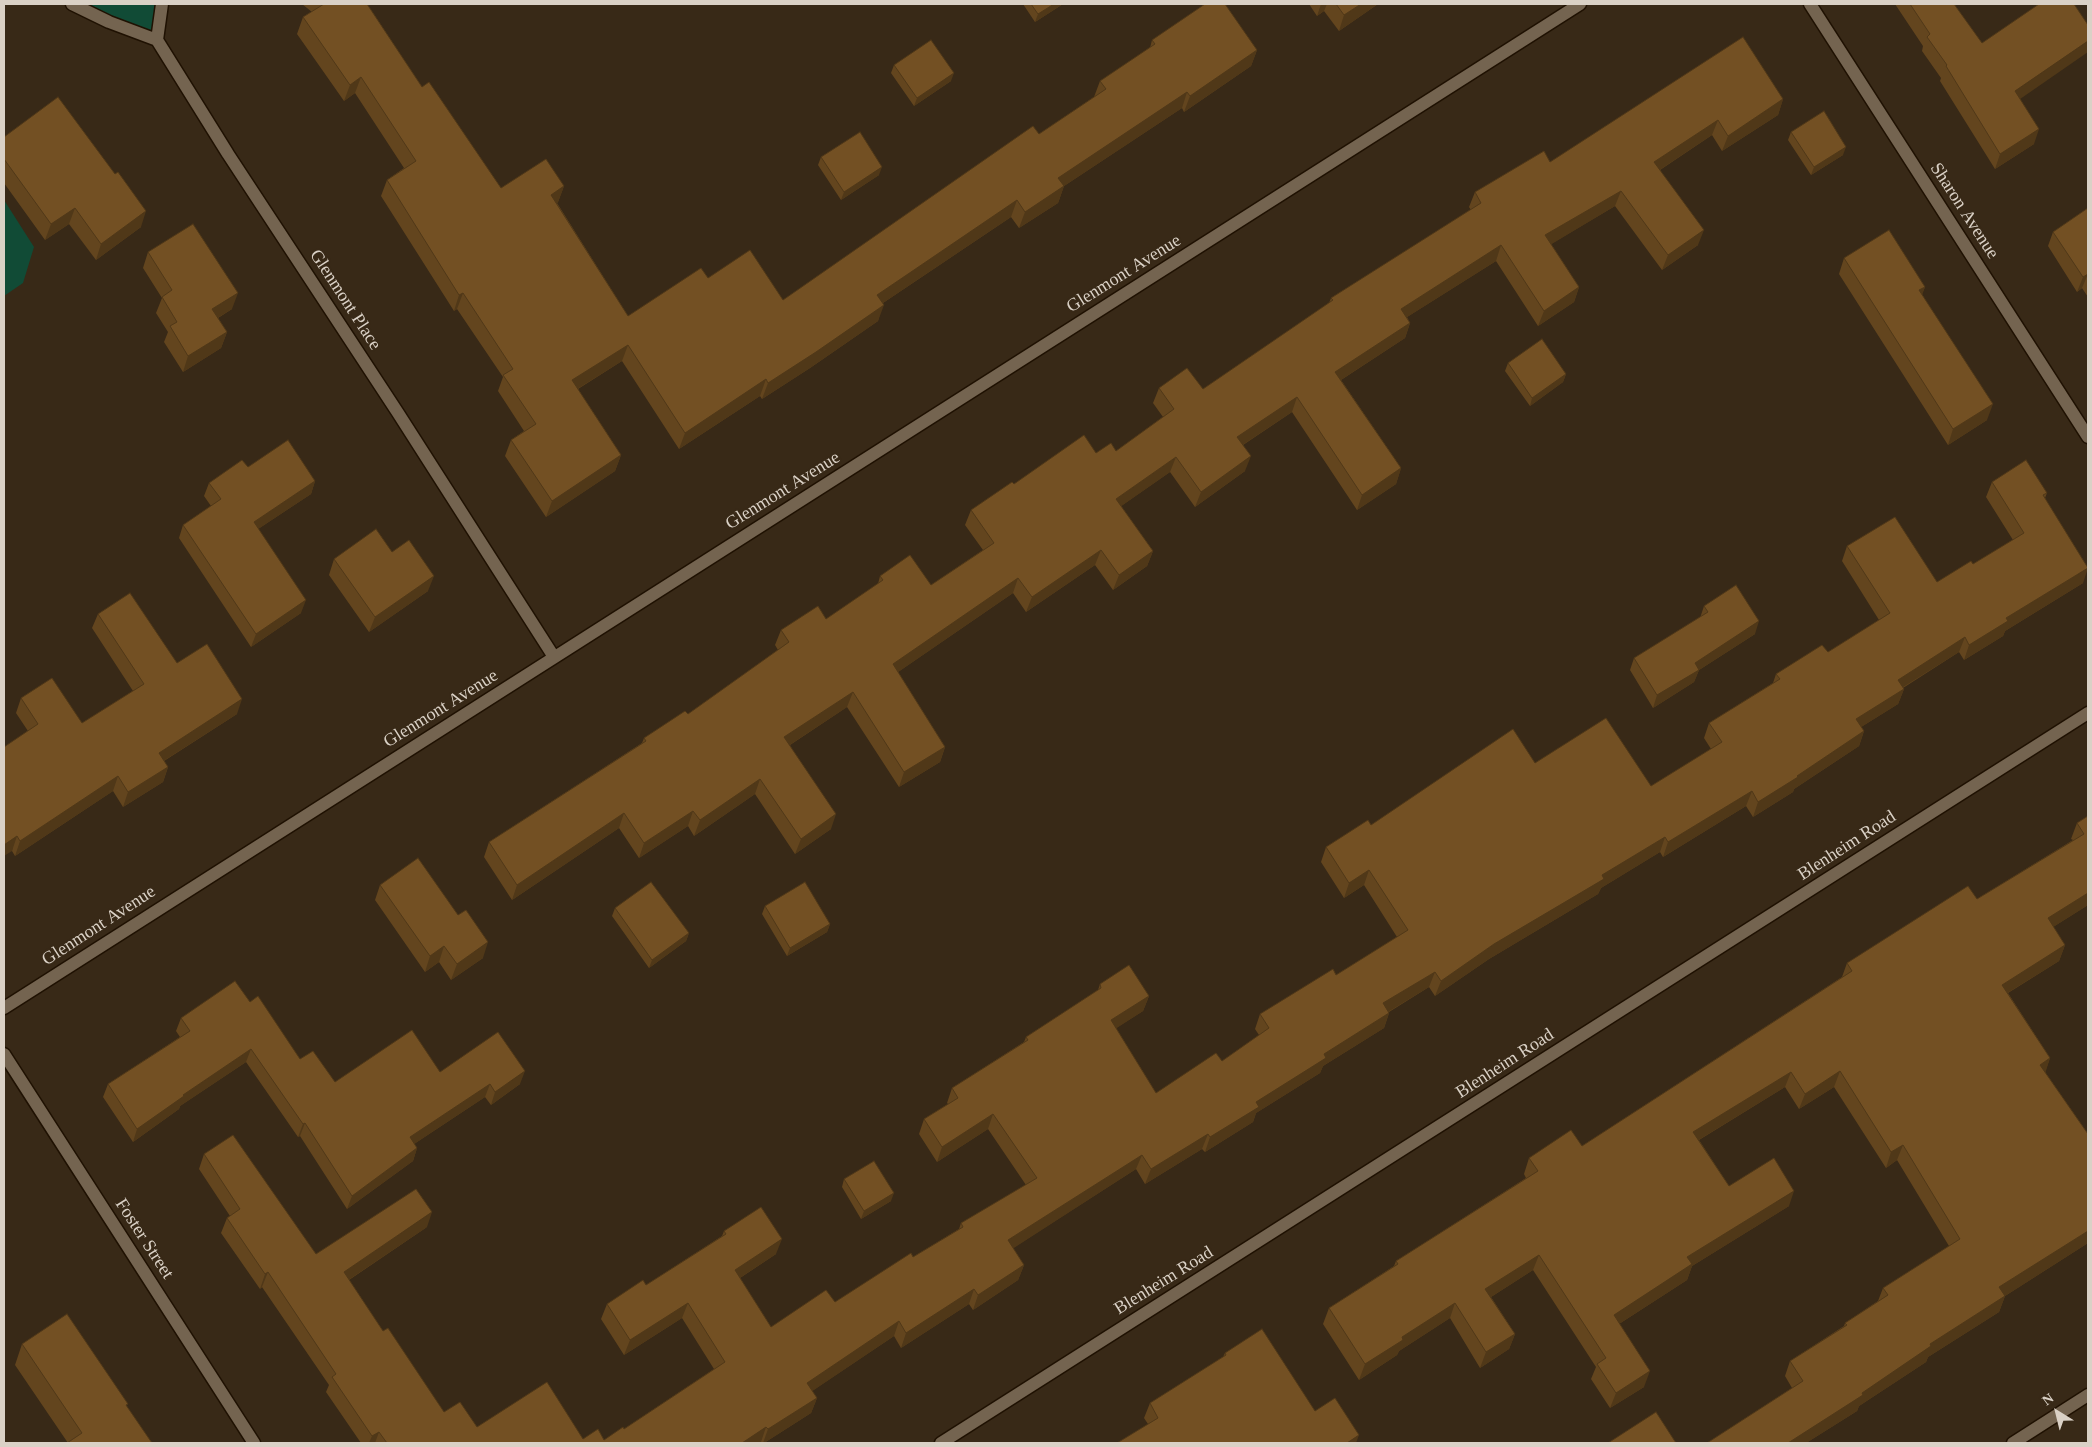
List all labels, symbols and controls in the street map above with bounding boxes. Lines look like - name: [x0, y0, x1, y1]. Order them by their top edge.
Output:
- street label: Sharon Avenue: [1925, 159, 2003, 263]
- street label: Glenmont Avenue: [1063, 230, 1185, 318]
- street label: Glenmont Place: [304, 246, 386, 354]
- street label: Glenmont Avenue: [722, 447, 844, 535]
- street label: Glenmont Avenue: [380, 665, 502, 753]
- street label: Blenheim Road: [1794, 806, 1900, 886]
- street label: Glenmont Avenue: [38, 881, 160, 971]
- street label: Blenheim Road: [1452, 1024, 1558, 1104]
- street label: Foster Street: [110, 1195, 178, 1283]
- street label: Blenheim Road: [1111, 1242, 1217, 1320]
- north arrow: [2032, 1387, 2082, 1437]
- text: N: [2039, 1390, 2056, 1409]

